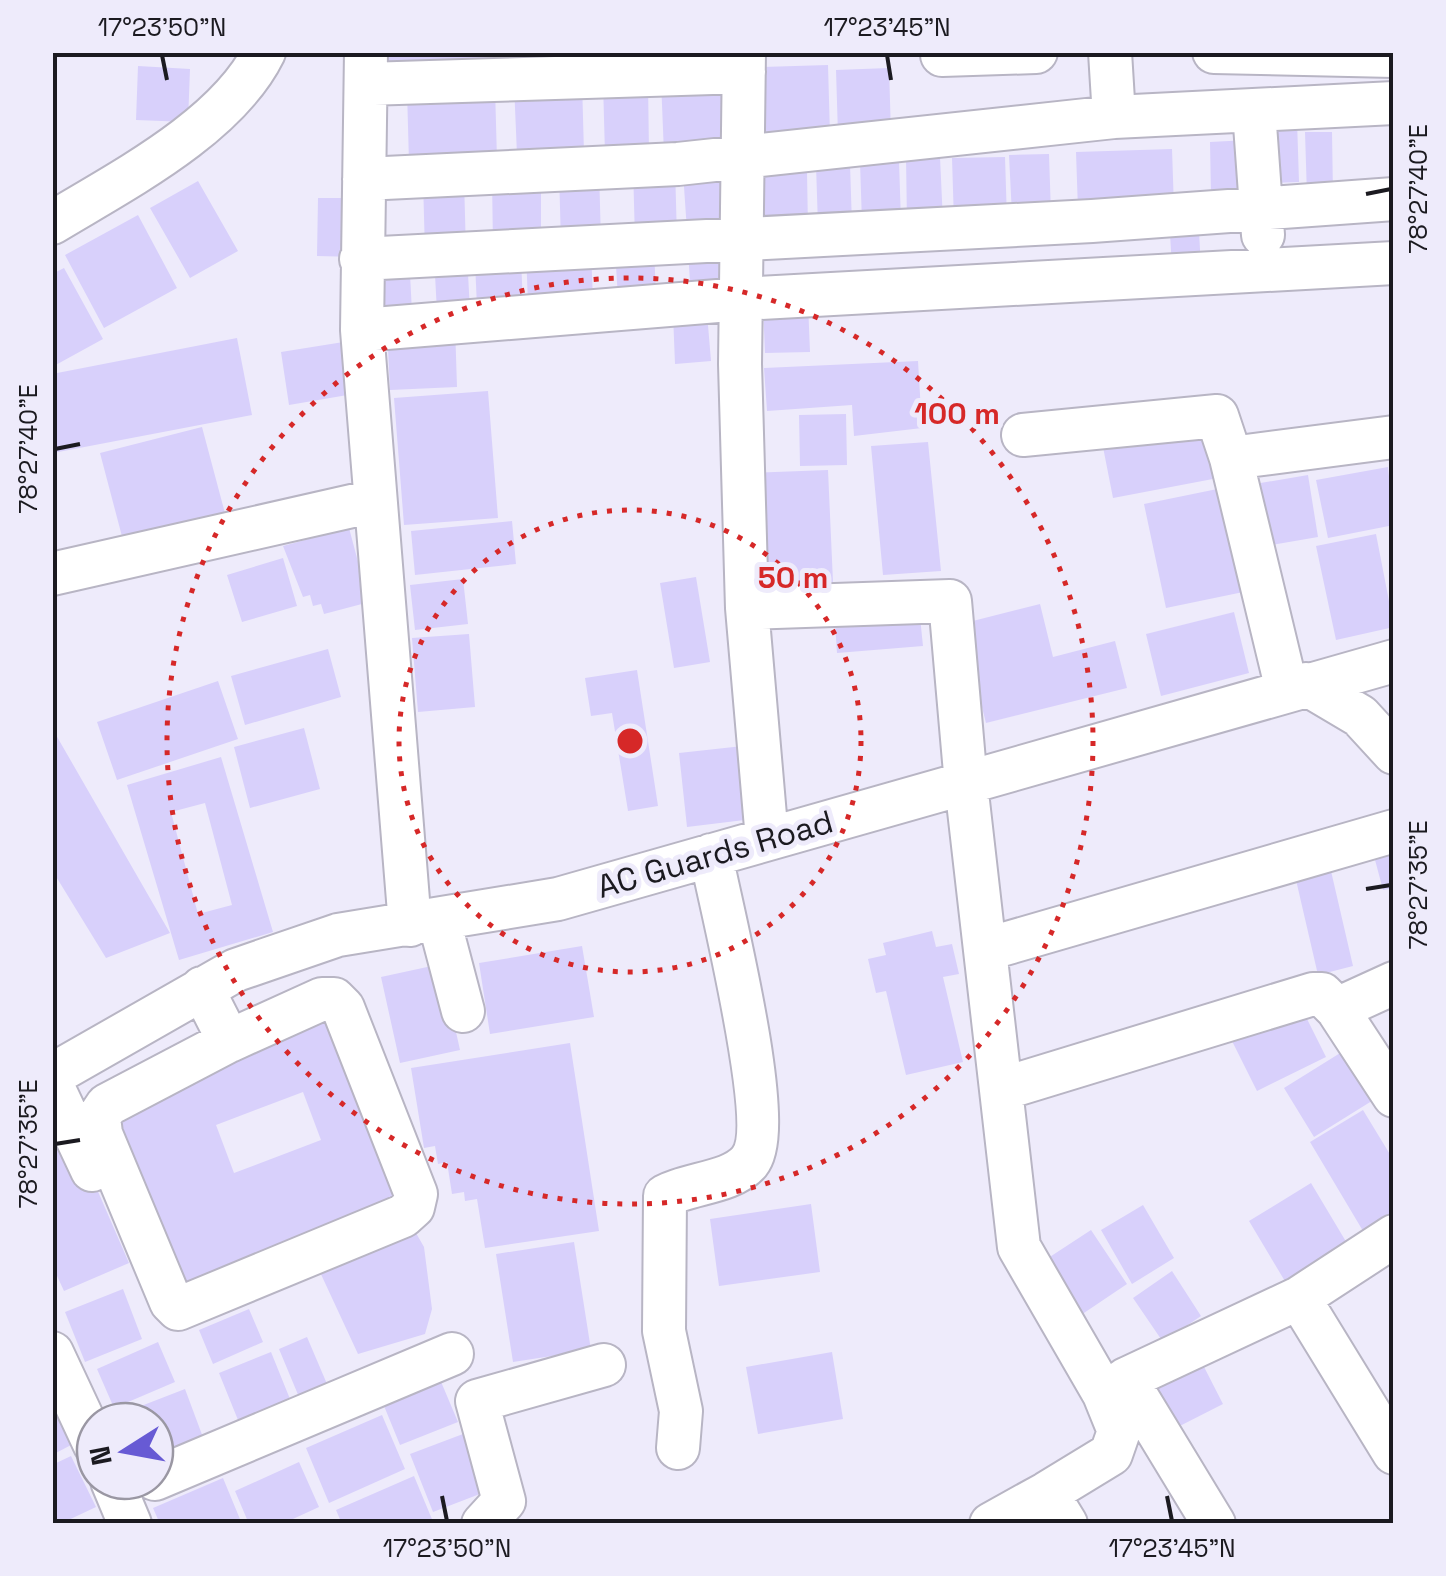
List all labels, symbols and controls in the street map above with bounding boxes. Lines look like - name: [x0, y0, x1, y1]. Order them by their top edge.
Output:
- text: 17°23'50"N: [98, 11, 226, 43]
- text: 17°23'45"N: [823, 11, 951, 43]
- text: 78°27'40"E: [1402, 124, 1434, 254]
- text: 78°27'40"E: [12, 384, 44, 514]
- text: 100 m: [914, 394, 1000, 433]
- text: 50 m: [758, 558, 828, 597]
- centre of rings: [612, 723, 648, 759]
- street label: AC Guards Road: [592, 801, 838, 907]
- text: 78°27'35"E: [1402, 820, 1434, 950]
- text: 78°27'35"E: [12, 1079, 44, 1209]
- north arrow: [75, 1401, 175, 1501]
- text: N: [81, 1443, 120, 1468]
- text: 17°23'50"N: [383, 1532, 511, 1564]
- text: 17°23'45"N: [1108, 1532, 1236, 1564]

